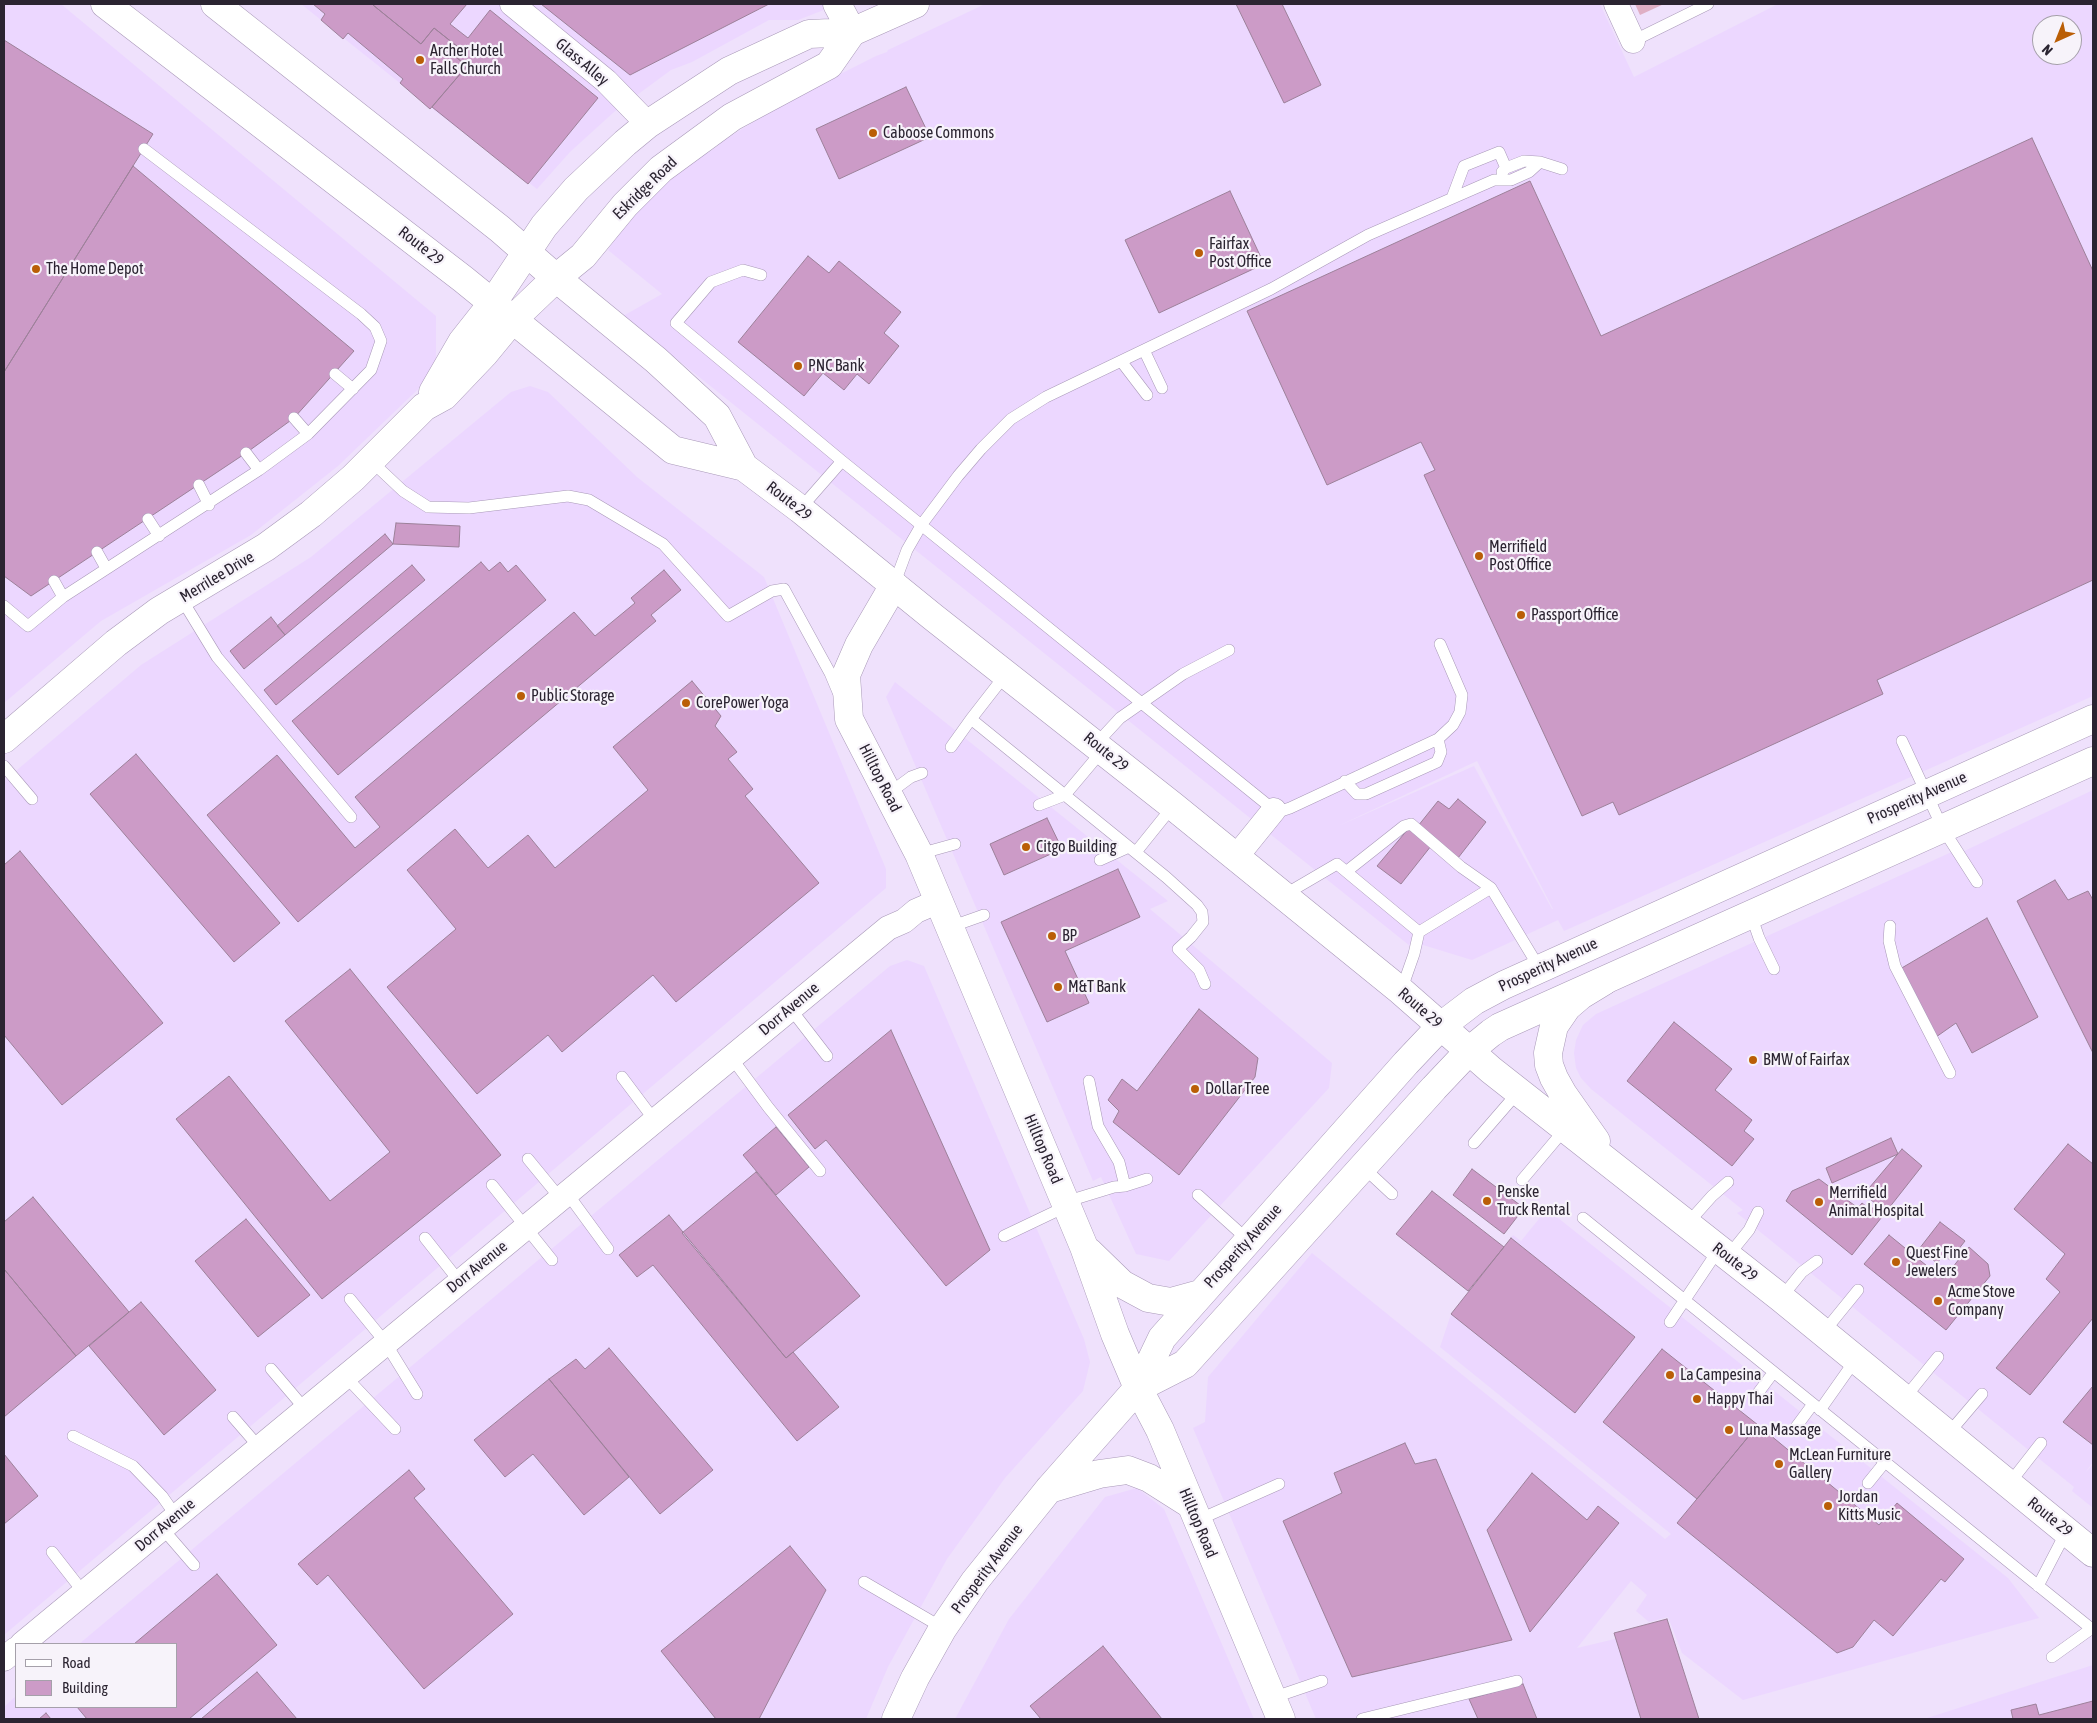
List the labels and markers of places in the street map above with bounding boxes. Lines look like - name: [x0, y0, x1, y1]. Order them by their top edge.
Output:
- place label: Archer Hotel Falls Church: [430, 41, 503, 79]
- marker: Archer Hotel Falls Church: [414, 54, 426, 66]
- place label: Caboose Commons: [883, 123, 994, 143]
- marker: Caboose Commons: [867, 127, 879, 139]
- place label: Fairfax Post Office: [1209, 234, 1272, 272]
- marker: Fairfax Post Office: [1193, 247, 1205, 259]
- place label: The Home Depot: [46, 259, 144, 279]
- marker: The Home Depot: [30, 263, 42, 275]
- place label: PNC Bank: [808, 356, 864, 376]
- marker: PNC Bank: [792, 360, 804, 372]
- place label: Merrifield Post Office: [1489, 537, 1552, 575]
- marker: Merrifield Post Office: [1473, 550, 1485, 562]
- place label: Passport Office: [1531, 605, 1619, 625]
- marker: Passport Office: [1515, 609, 1527, 621]
- place label: Public Storage: [531, 686, 615, 706]
- marker: Public Storage: [515, 690, 527, 702]
- place label: CorePower Yoga: [696, 693, 789, 713]
- marker: CorePower Yoga: [680, 697, 692, 709]
- place label: Citgo Building: [1036, 837, 1117, 857]
- marker: Citgo Building: [1020, 841, 1032, 853]
- place label: BP: [1062, 926, 1077, 946]
- marker: BP: [1046, 930, 1058, 942]
- place label: M&T Bank: [1068, 977, 1126, 997]
- marker: M&T Bank: [1052, 981, 1064, 993]
- place label: BMW of Fairfax: [1763, 1050, 1849, 1070]
- marker: BMW of Fairfax: [1747, 1054, 1759, 1066]
- place label: Dollar Tree: [1205, 1079, 1270, 1099]
- marker: Dollar Tree: [1189, 1083, 1201, 1095]
- place label: Penske Truck Rental: [1497, 1182, 1570, 1220]
- place label: Merrifield Animal Hospital: [1829, 1183, 1924, 1221]
- marker: Penske Truck Rental: [1481, 1195, 1493, 1207]
- marker: Merrifield Animal Hospital: [1813, 1196, 1825, 1208]
- place label: Quest Fine Jewelers: [1906, 1243, 1968, 1281]
- marker: Quest Fine Jewelers: [1890, 1256, 1902, 1268]
- place label: Acme Stove Company: [1948, 1282, 2015, 1320]
- marker: Acme Stove Company: [1932, 1295, 1944, 1307]
- place label: La Campesina: [1680, 1365, 1761, 1385]
- marker: La Campesina: [1664, 1369, 1676, 1381]
- place label: Happy Thai: [1707, 1389, 1773, 1409]
- marker: Happy Thai: [1691, 1393, 1703, 1405]
- place label: Luna Massage: [1739, 1420, 1821, 1440]
- marker: Luna Massage: [1723, 1424, 1735, 1436]
- place label: McLean Furniture Gallery: [1789, 1445, 1891, 1483]
- marker: McLean Furniture Gallery: [1773, 1458, 1785, 1470]
- place label: Jordan Kitts Music: [1838, 1487, 1900, 1525]
- marker: Jordan Kitts Music: [1822, 1500, 1834, 1512]

